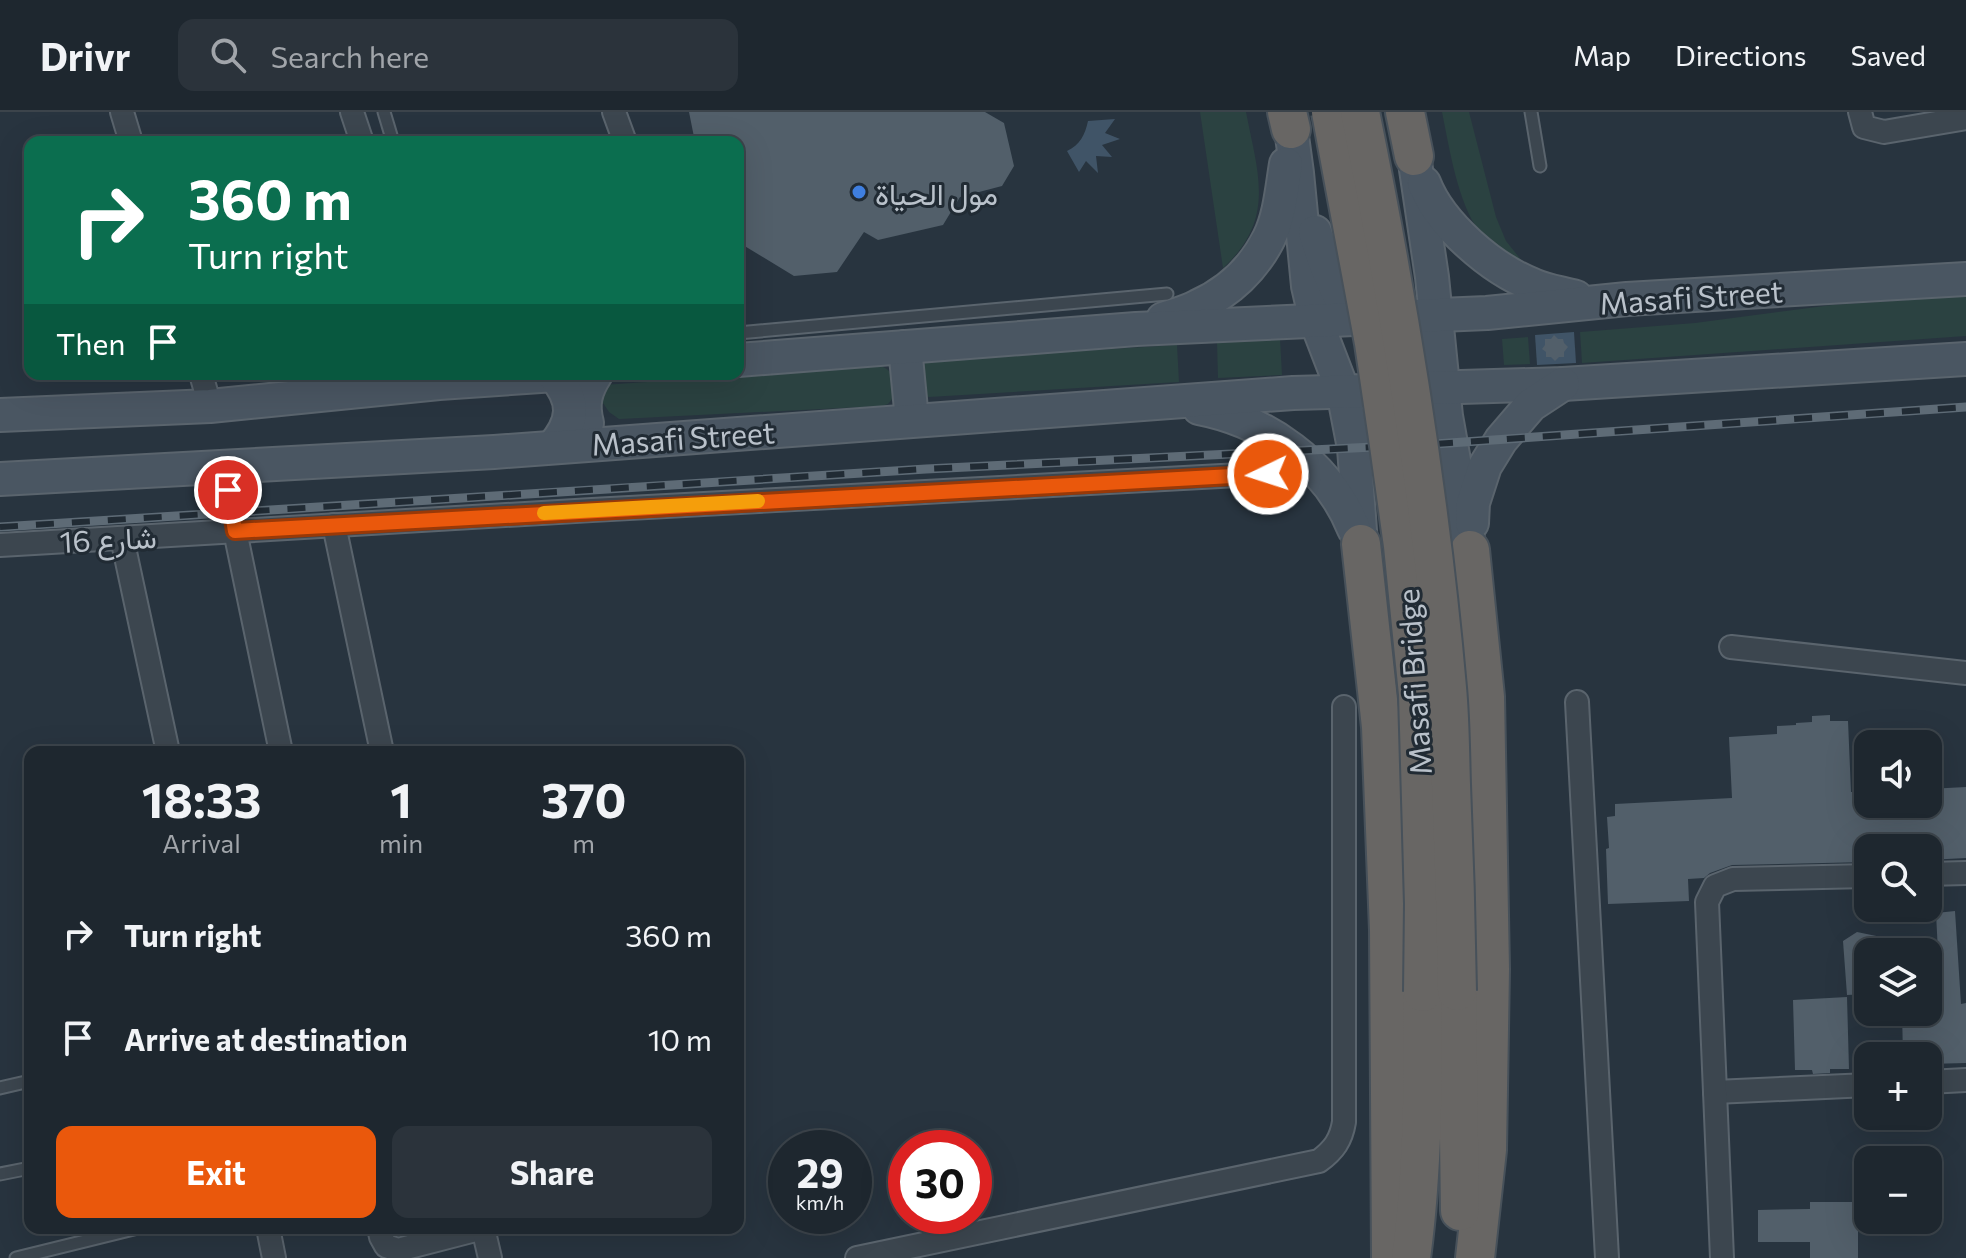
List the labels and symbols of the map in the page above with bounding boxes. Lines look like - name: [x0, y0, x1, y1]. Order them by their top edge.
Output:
- place label: مول الحياة: [875, 174, 998, 213]
- marker: مول الحياة: [850, 183, 868, 201]
- street label: Masafi Street: [1598, 271, 1784, 321]
- street label: Masafi Street: [590, 412, 776, 462]
- position arrow: [1226, 432, 1310, 516]
- pin: [194, 456, 262, 524]
- street label: شارع 16: [59, 517, 158, 563]
- street label: Masafi Bridge: [1388, 587, 1438, 777]
- speed limit sign: 30: [888, 1130, 992, 1234]

